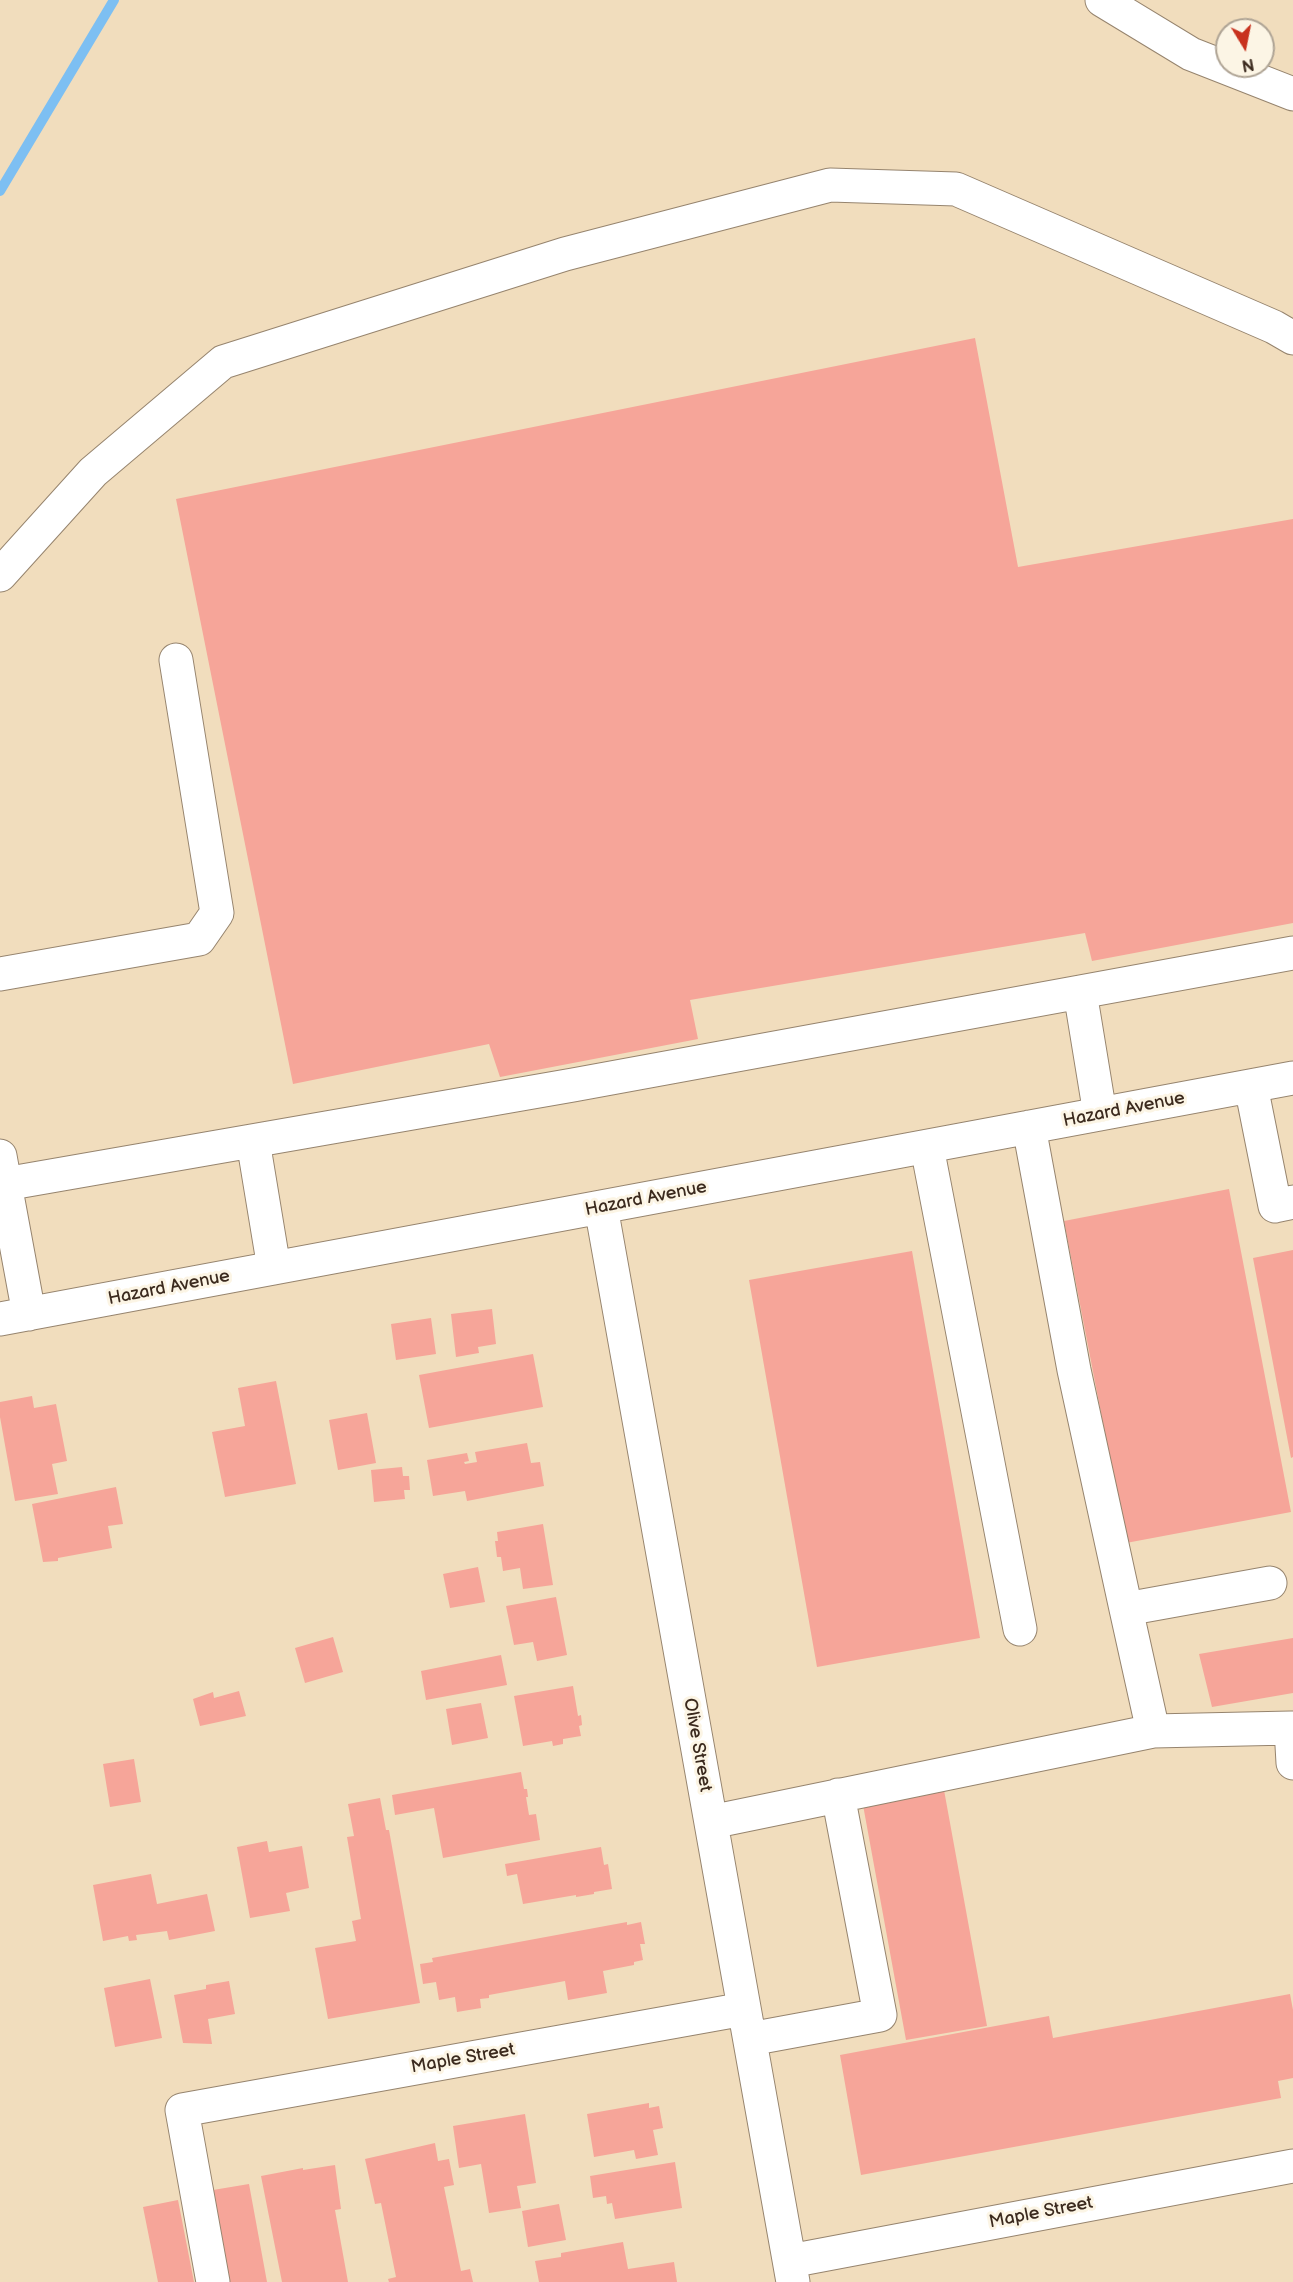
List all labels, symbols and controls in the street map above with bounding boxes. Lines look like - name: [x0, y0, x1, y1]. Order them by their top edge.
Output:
- north arrow: [1215, 18, 1275, 78]
- text: N: [1240, 54, 1255, 75]
- street label: Hazard Avenue: [1061, 1088, 1187, 1132]
- street label: Hazard Avenue: [583, 1177, 709, 1221]
- street label: Hazard Avenue: [106, 1266, 232, 1310]
- street label: Olive Street: [678, 1696, 716, 1794]
- street label: Maple Street: [409, 2039, 517, 2079]
- street label: Maple Street: [987, 2192, 1095, 2234]

